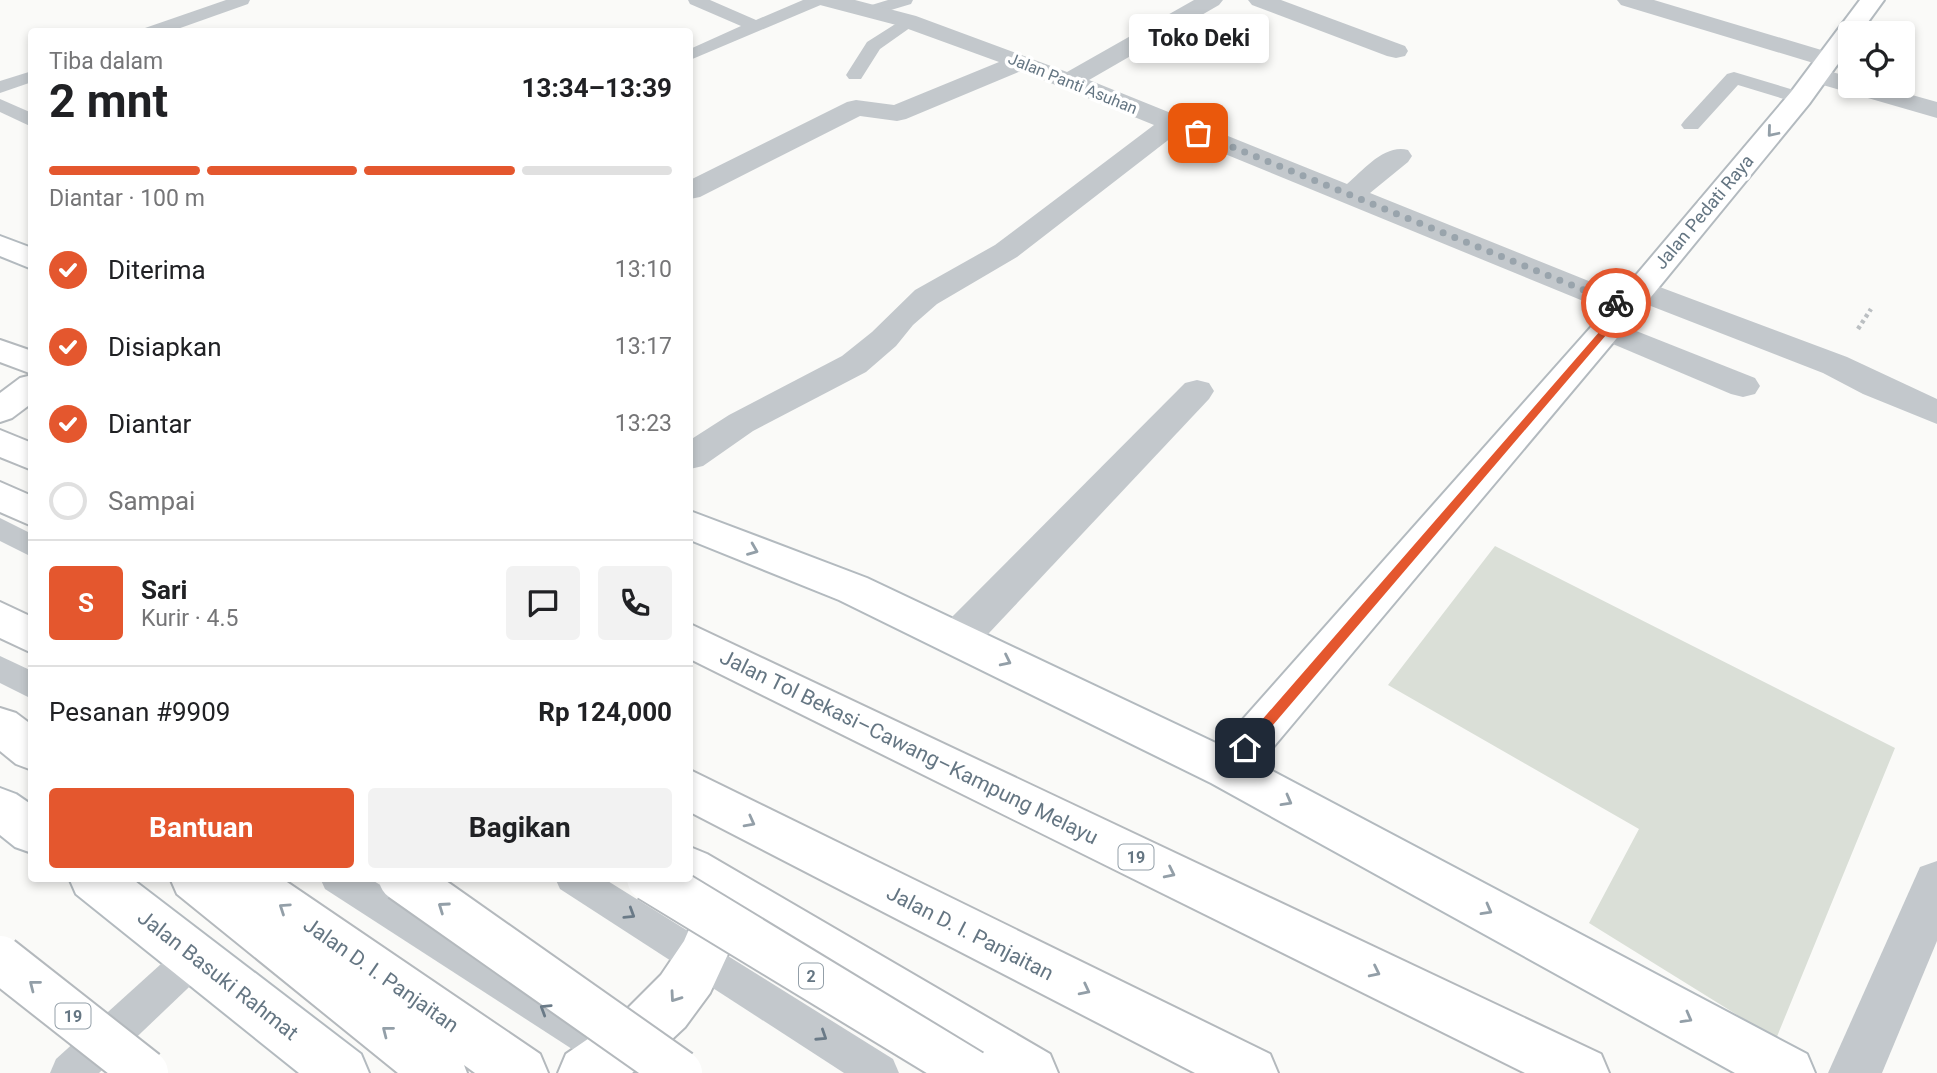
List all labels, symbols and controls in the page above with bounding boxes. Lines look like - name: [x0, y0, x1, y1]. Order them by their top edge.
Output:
- callout: Toko Deki: [1128, 14, 1268, 63]
- map controls: [1838, 21, 1915, 98]
- button: locate: [1838, 21, 1915, 98]
- text: Toko Deki: [1148, 25, 1250, 52]
- text: Tiba dalam: [49, 48, 163, 75]
- street label: Jalan Panti Asuhan: [1006, 49, 1140, 118]
- text: 13:34–13:39: [522, 73, 672, 103]
- text: 2 mnt: [49, 74, 168, 128]
- pin: [1168, 103, 1228, 163]
- icon: bag: [1179, 114, 1217, 152]
- one-way arrow: [1767, 125, 1780, 137]
- street label: Jalan Pedati Raya: [1650, 150, 1758, 273]
- text: Diantar · 100 m: [49, 185, 205, 212]
- icon: check: [49, 251, 87, 289]
- text: Diterima: [108, 255, 206, 285]
- text: 13:10: [615, 256, 672, 283]
- courier: [1581, 268, 1651, 338]
- icon: bike: [1597, 284, 1635, 322]
- icon: check: [49, 328, 87, 366]
- text: Disiapkan: [108, 332, 222, 362]
- text: 13:17: [615, 333, 672, 360]
- icon: check: [49, 405, 87, 443]
- text: Diantar: [108, 409, 191, 439]
- text: 13:23: [615, 410, 672, 437]
- text: Sampai: [108, 486, 195, 516]
- one-way arrow: [746, 541, 758, 555]
- button: chat: [506, 566, 580, 640]
- button: phone: [598, 566, 672, 640]
- text: Sari: [141, 575, 187, 605]
- text: S: [78, 588, 94, 618]
- text: Kurir · 4.5: [141, 605, 238, 632]
- street label: Jalan Tol Bekasi–Cawang–Kampung Melayu: [716, 645, 1102, 849]
- one-way arrow: [999, 653, 1011, 667]
- text: Pesanan #9909: [49, 697, 230, 727]
- text: Rp 124,000: [538, 697, 672, 727]
- pin: [1215, 718, 1275, 778]
- icon: home: [1226, 729, 1264, 767]
- button: Bantuan: [49, 788, 354, 868]
- button: Bagikan: [368, 788, 672, 868]
- one-way arrow: [1280, 793, 1293, 806]
- one-way arrow: [743, 814, 755, 827]
- road number: 19: [1118, 844, 1154, 870]
- one-way arrow: [1163, 865, 1175, 879]
- street label: Jalan D. I. Panjaitan: [883, 881, 1057, 985]
- one-way arrow: [1480, 902, 1492, 915]
- one-way arrow: [278, 903, 291, 916]
- one-way arrow: [438, 903, 451, 915]
- street label: Jalan Basuki Rahmat: [133, 905, 303, 1045]
- one-way arrow: [623, 906, 636, 919]
- street label: Jalan D. I. Panjaitan: [299, 912, 463, 1038]
- road number: 2: [799, 964, 823, 988]
- one-way arrow: [1368, 964, 1380, 978]
- one-way arrow: [29, 981, 42, 994]
- one-way arrow: [1077, 982, 1090, 996]
- one-way arrow: [671, 989, 683, 1002]
- road number: 19: [56, 1004, 90, 1028]
- one-way arrow: [540, 1004, 553, 1017]
- one-way arrow: [1680, 1010, 1692, 1024]
- one-way arrow: [382, 1026, 394, 1039]
- one-way arrow: [815, 1028, 828, 1041]

